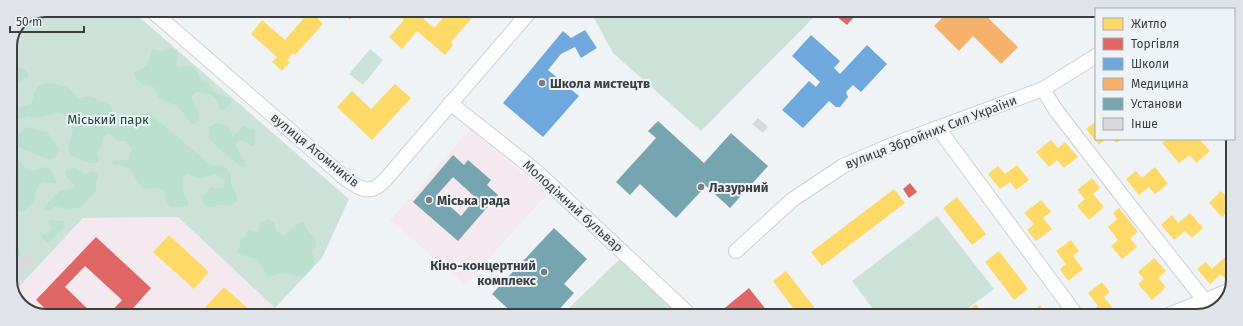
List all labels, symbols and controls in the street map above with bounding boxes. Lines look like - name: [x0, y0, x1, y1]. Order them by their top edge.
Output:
- scale bar: [10, 8, 84, 34]
- legend: [1095, 8, 1235, 140]
- text: 50 m: [16, 15, 42, 29]
- text: Житло: [1131, 17, 1167, 31]
- text: Торгівля: [1131, 37, 1179, 51]
- text: Школи: [1131, 57, 1169, 71]
- place label: Школа мистецтв: [550, 76, 650, 91]
- text: Медицина: [1131, 77, 1189, 91]
- marker: Школа мистецтв: [537, 78, 547, 88]
- street label: вулиця Збройних Сил України: [843, 92, 1019, 172]
- text: Установи: [1131, 97, 1182, 111]
- street label: вулиця Атомників: [268, 110, 362, 190]
- park label: Міський парк: [67, 112, 149, 127]
- text: Інше: [1131, 117, 1158, 131]
- street label: Молодіжний бульвар: [520, 157, 626, 255]
- place label: Лазурний: [709, 180, 768, 195]
- marker: Лазурний: [696, 182, 706, 192]
- place label: Міська рада: [437, 193, 510, 208]
- marker: Міська рада: [424, 195, 434, 205]
- place label: Кіно-концертний комплекс: [430, 258, 537, 288]
- marker: Кіно-концертний комплекс: [539, 267, 549, 277]

